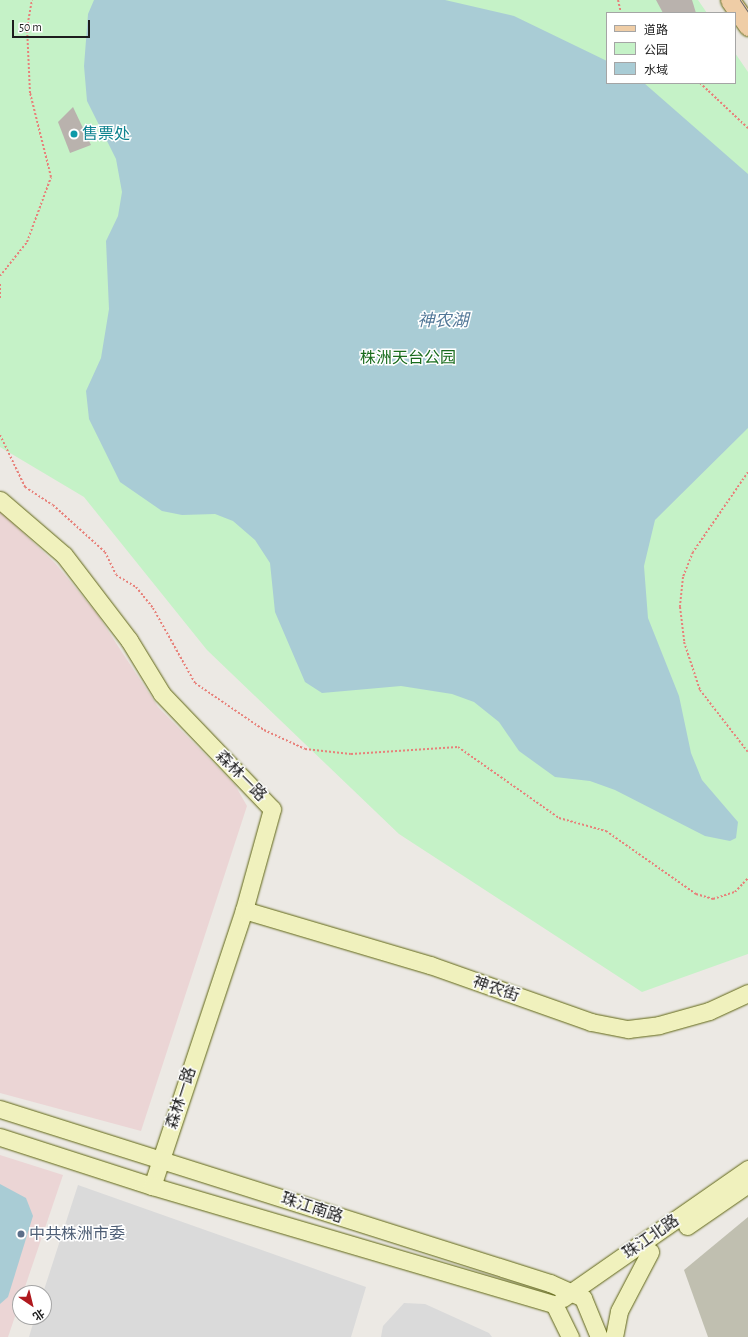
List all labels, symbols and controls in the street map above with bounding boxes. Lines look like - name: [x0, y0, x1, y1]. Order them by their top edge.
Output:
- scale bar: [14, 12, 92, 38]
- legend: [606, 12, 736, 84]
- text: 50 m: [19, 21, 42, 33]
- text: 道路: [644, 24, 668, 36]
- text: 公园: [644, 44, 668, 56]
- text: 水域: [644, 64, 668, 76]
- place label: 售票处: [82, 124, 130, 144]
- marker: 售票处: [69, 129, 79, 139]
- water label: 神农湖: [418, 311, 468, 331]
- park label: 株洲天台公园: [360, 348, 456, 368]
- street label: 森林一路: [212, 747, 270, 805]
- street label: 神农街: [470, 972, 522, 1006]
- street label: 森林一路: [162, 1065, 200, 1131]
- street label: 珠江南路: [279, 1189, 345, 1227]
- street label: 珠江北路: [619, 1211, 683, 1263]
- place label: 中共株洲市委: [29, 1224, 125, 1244]
- marker: 中共株洲市委: [16, 1229, 26, 1239]
- north arrow: [12, 1285, 52, 1325]
- text: 北: [31, 1307, 46, 1322]

